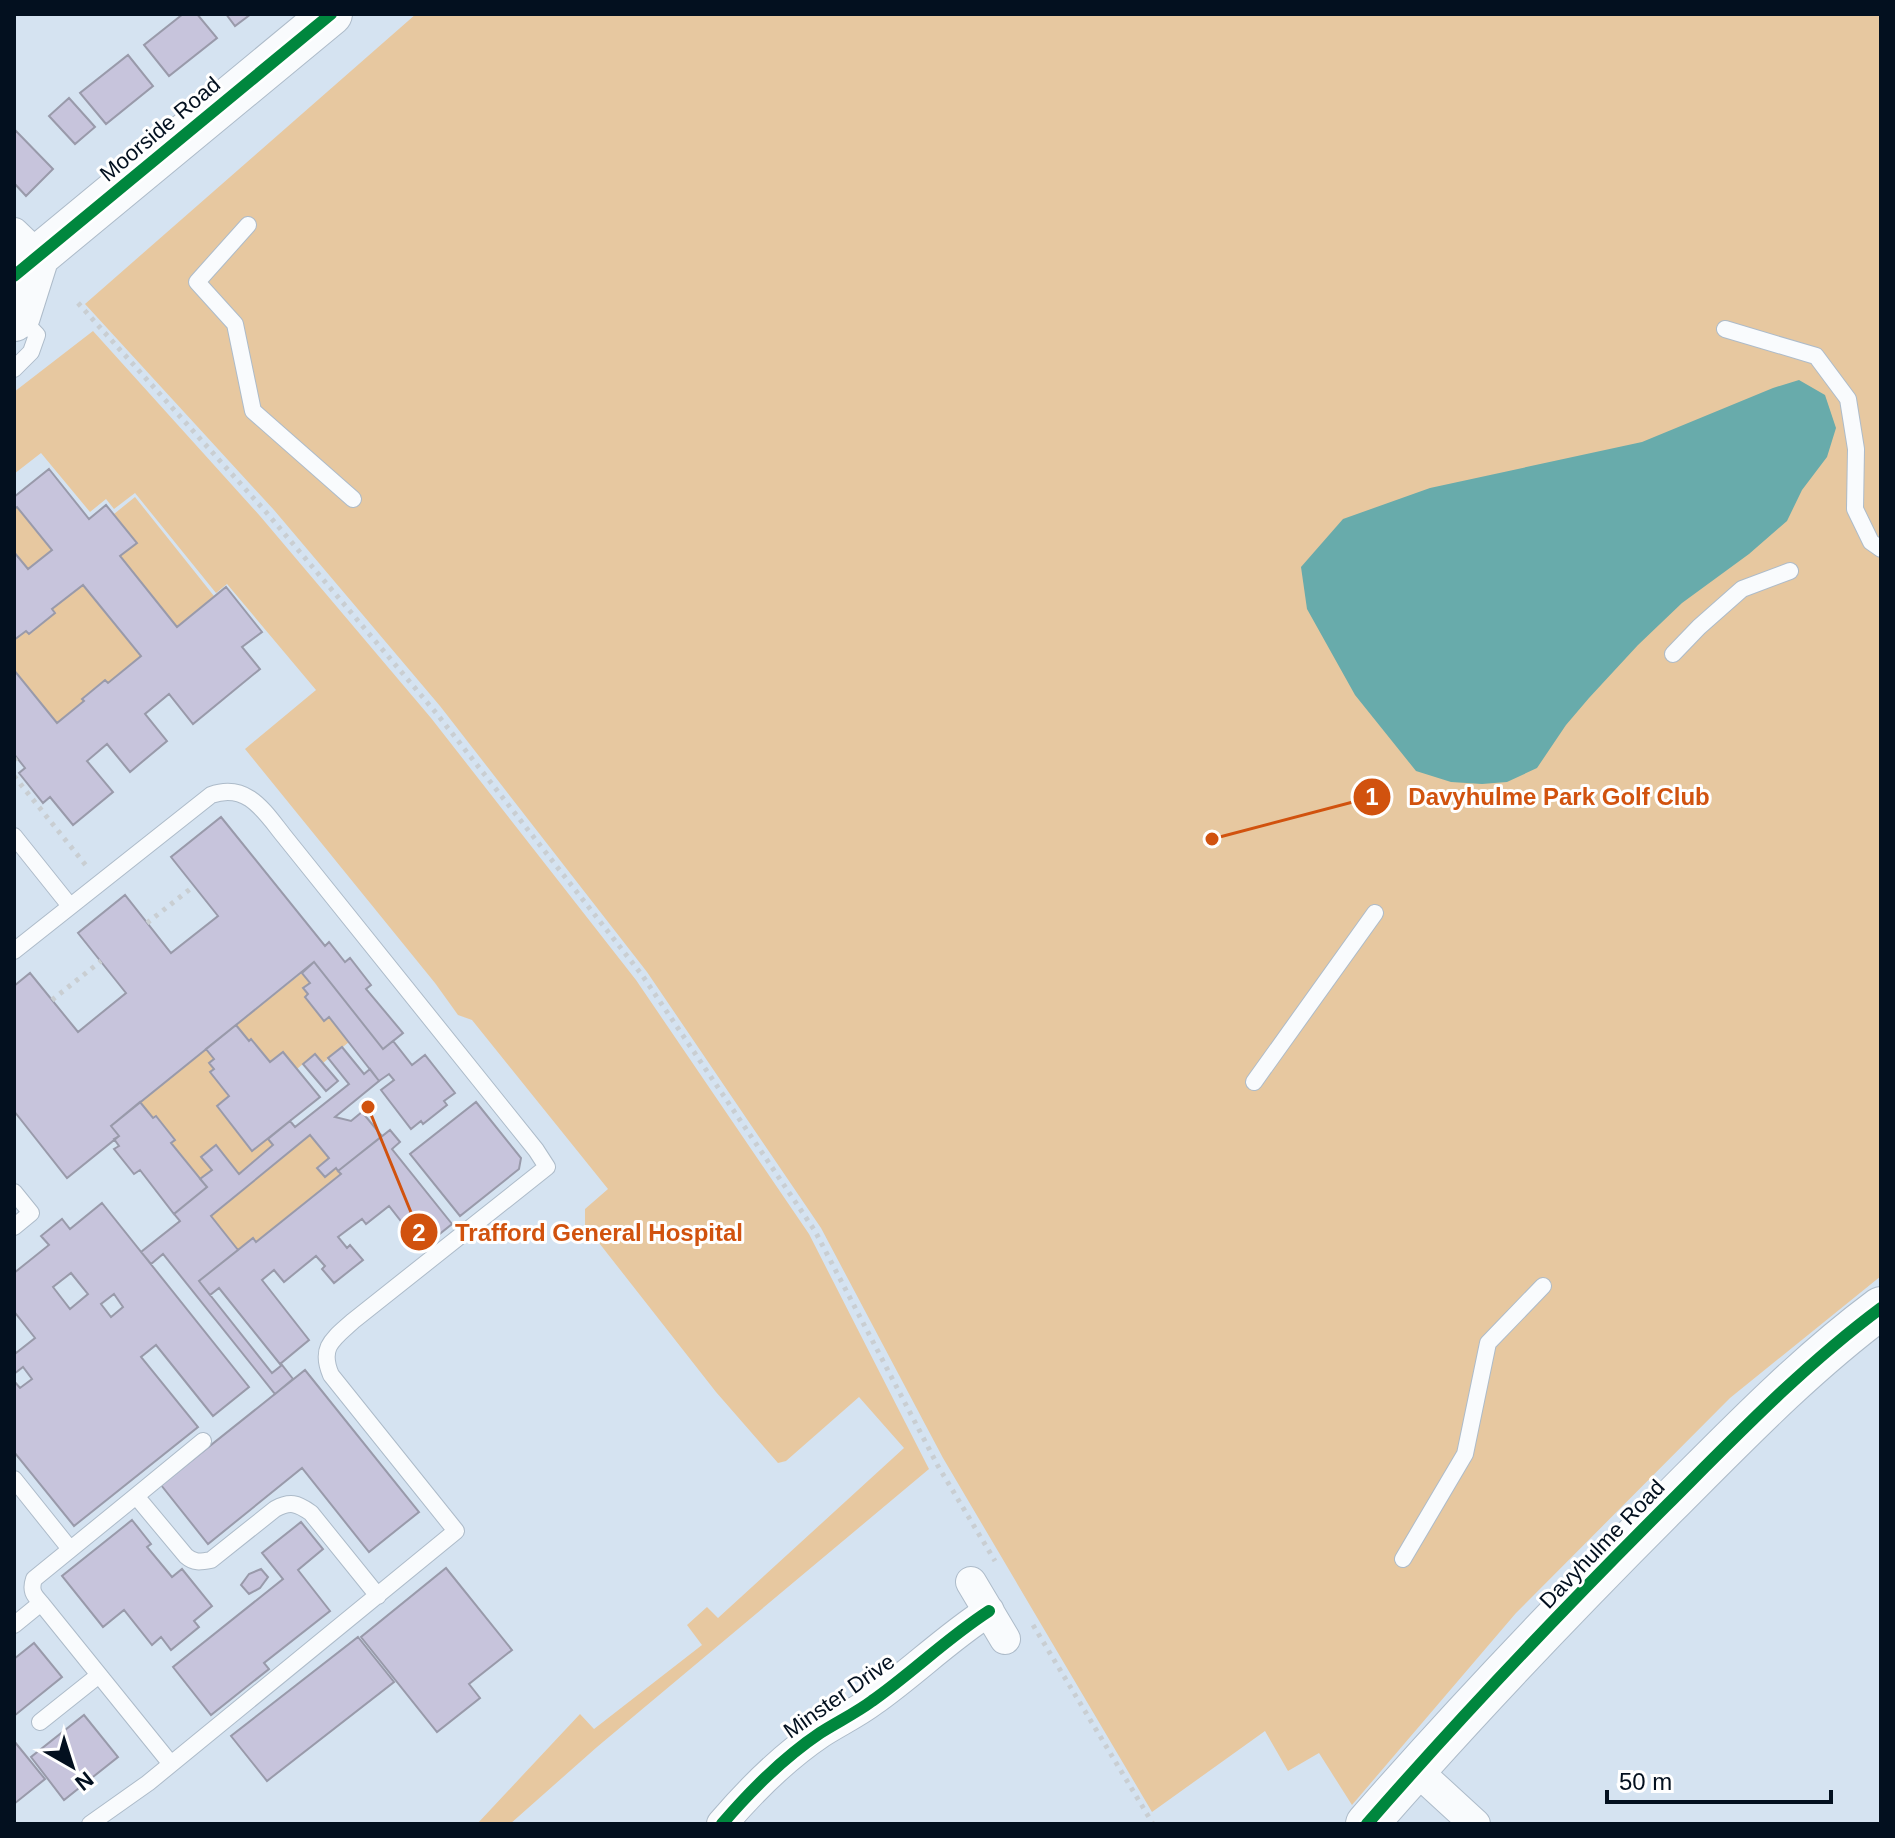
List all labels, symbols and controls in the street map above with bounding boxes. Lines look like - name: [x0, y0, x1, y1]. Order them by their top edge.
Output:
- street label: Moorside Road: [95, 71, 225, 187]
- callout: Davyhulme Park Golf Club: [1352, 773, 1725, 821]
- text: 1: [1365, 783, 1379, 810]
- text: Davyhulme Park Golf Club: [1408, 783, 1710, 810]
- callout: Trafford General Hospital: [399, 1208, 759, 1256]
- text: 2: [412, 1219, 426, 1246]
- text: Trafford General Hospital: [455, 1219, 743, 1246]
- street label: Davyhulme Road: [1534, 1475, 1670, 1613]
- street label: Minster Drive: [779, 1649, 899, 1743]
- north arrow: [32, 1726, 112, 1806]
- scale bar: [1607, 1754, 1831, 1804]
- text: N: [70, 1766, 98, 1796]
- text: 50 m: [1619, 1768, 1672, 1795]

